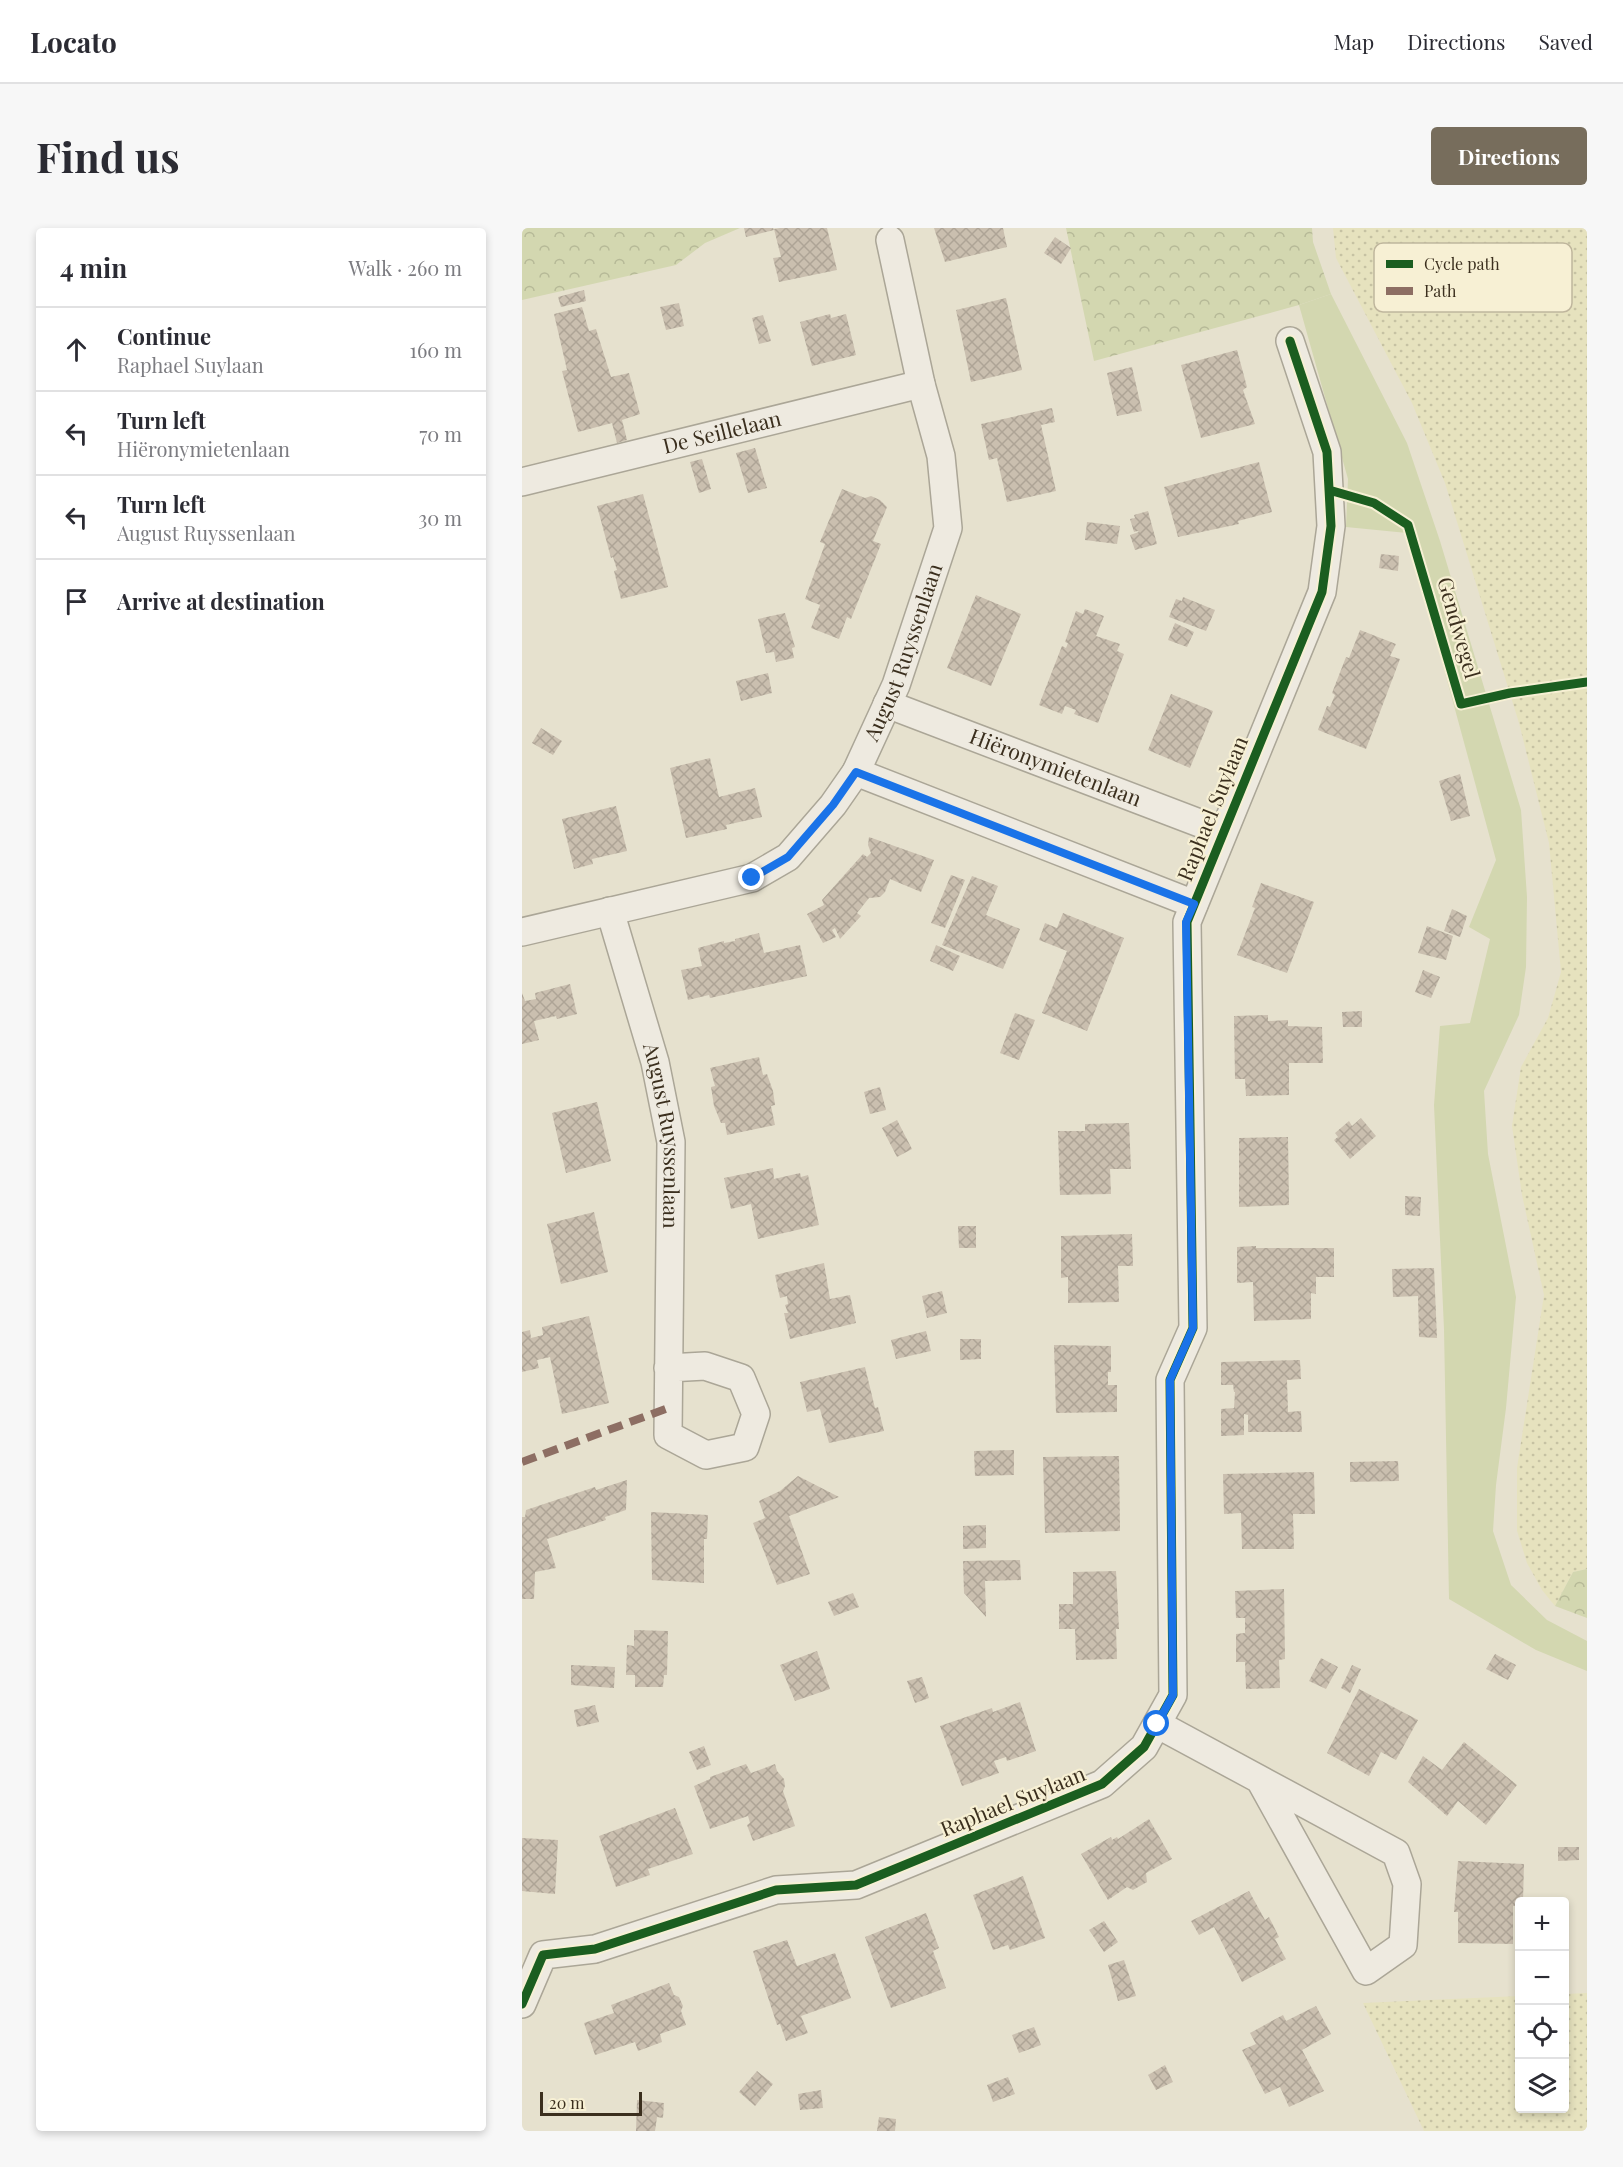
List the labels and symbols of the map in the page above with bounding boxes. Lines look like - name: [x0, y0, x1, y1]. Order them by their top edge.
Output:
- legend: [1374, 243, 1572, 312]
- text: Cycle path: [1424, 253, 1500, 274]
- text: Path: [1424, 280, 1457, 301]
- street label: De Seillelaan: [659, 403, 784, 459]
- street label: August Ruyssenlaan: [856, 559, 947, 746]
- street label: Gendwegel: [1432, 573, 1488, 681]
- street label: Hiëronymietenlaan: [966, 721, 1146, 812]
- street label: Raphael Suylaan: [1169, 731, 1253, 885]
- route end: [738, 864, 764, 890]
- street label: August Ruyssenlaan: [638, 1038, 688, 1229]
- route start: [1143, 1710, 1169, 1736]
- street label: Raphael Suylaan: [936, 1758, 1089, 1842]
- scale bar: [540, 2089, 642, 2116]

